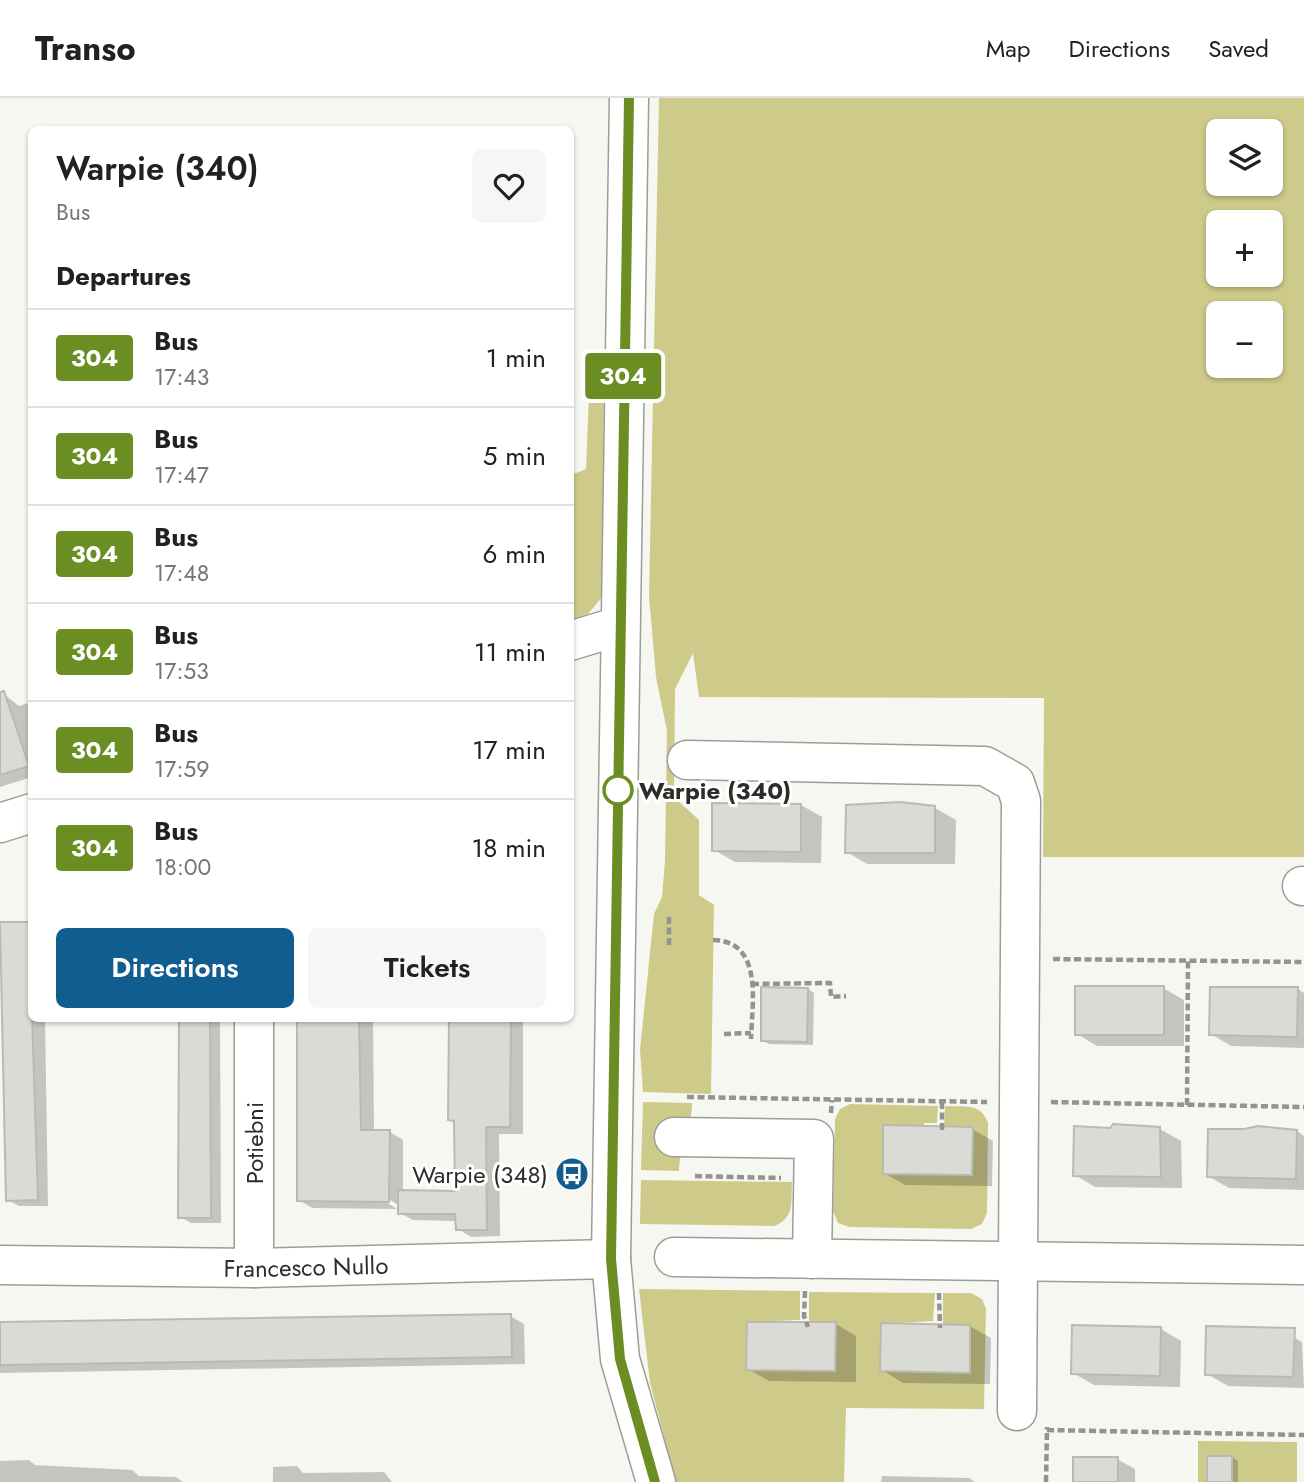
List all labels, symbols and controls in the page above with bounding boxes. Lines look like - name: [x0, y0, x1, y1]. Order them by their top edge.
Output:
- text: Transo: [35, 25, 136, 72]
- text: Map: [986, 31, 1031, 66]
- text: Directions: [1069, 31, 1170, 66]
- text: Saved: [1208, 31, 1269, 66]
- map controls: [1206, 119, 1283, 378]
- button: layers: [1206, 119, 1283, 196]
- text: Warpie (340): [56, 145, 259, 192]
- button: heart: [472, 149, 546, 223]
- text: Bus: [56, 195, 90, 229]
- button: +: [1206, 210, 1283, 287]
- text: Departures: [56, 257, 191, 295]
- button: −: [1206, 301, 1283, 378]
- text: Bus: [154, 322, 198, 360]
- text: 1 min: [486, 339, 546, 377]
- text: 304: [71, 340, 118, 375]
- line badge: 304: [583, 353, 663, 399]
- text: 304: [599, 358, 647, 393]
- text: 17:43: [154, 360, 209, 394]
- text: Bus: [154, 420, 198, 458]
- text: 5 min: [483, 437, 546, 475]
- text: 304: [71, 438, 118, 473]
- text: 17:47: [154, 458, 209, 492]
- text: Bus: [154, 518, 198, 556]
- text: 6 min: [483, 535, 546, 573]
- text: 304: [71, 536, 118, 571]
- text: 17:48: [154, 556, 209, 590]
- text: Bus: [154, 616, 198, 654]
- text: 11 min: [474, 633, 546, 671]
- text: 304: [71, 634, 118, 669]
- text: 17:53: [154, 654, 209, 688]
- text: Bus: [154, 714, 198, 752]
- text: 17 min: [472, 731, 546, 769]
- text: 304: [71, 732, 118, 767]
- text: 17:59: [154, 752, 210, 786]
- place label: Warpie (340): [639, 773, 791, 808]
- marker: Warpie (340): [603, 775, 633, 805]
- text: Bus: [154, 812, 198, 850]
- text: 18 min: [472, 829, 546, 867]
- text: 304: [71, 830, 118, 865]
- text: 18:00: [154, 850, 211, 884]
- button: Directions: [56, 928, 294, 1008]
- button: Tickets: [308, 928, 546, 1008]
- street label: Potiebni: [237, 1102, 272, 1184]
- bus stop icon: Warpie (348): [553, 1155, 591, 1193]
- place label: Warpie (348): [412, 1157, 548, 1192]
- street label: Francesco Nullo: [223, 1247, 389, 1286]

